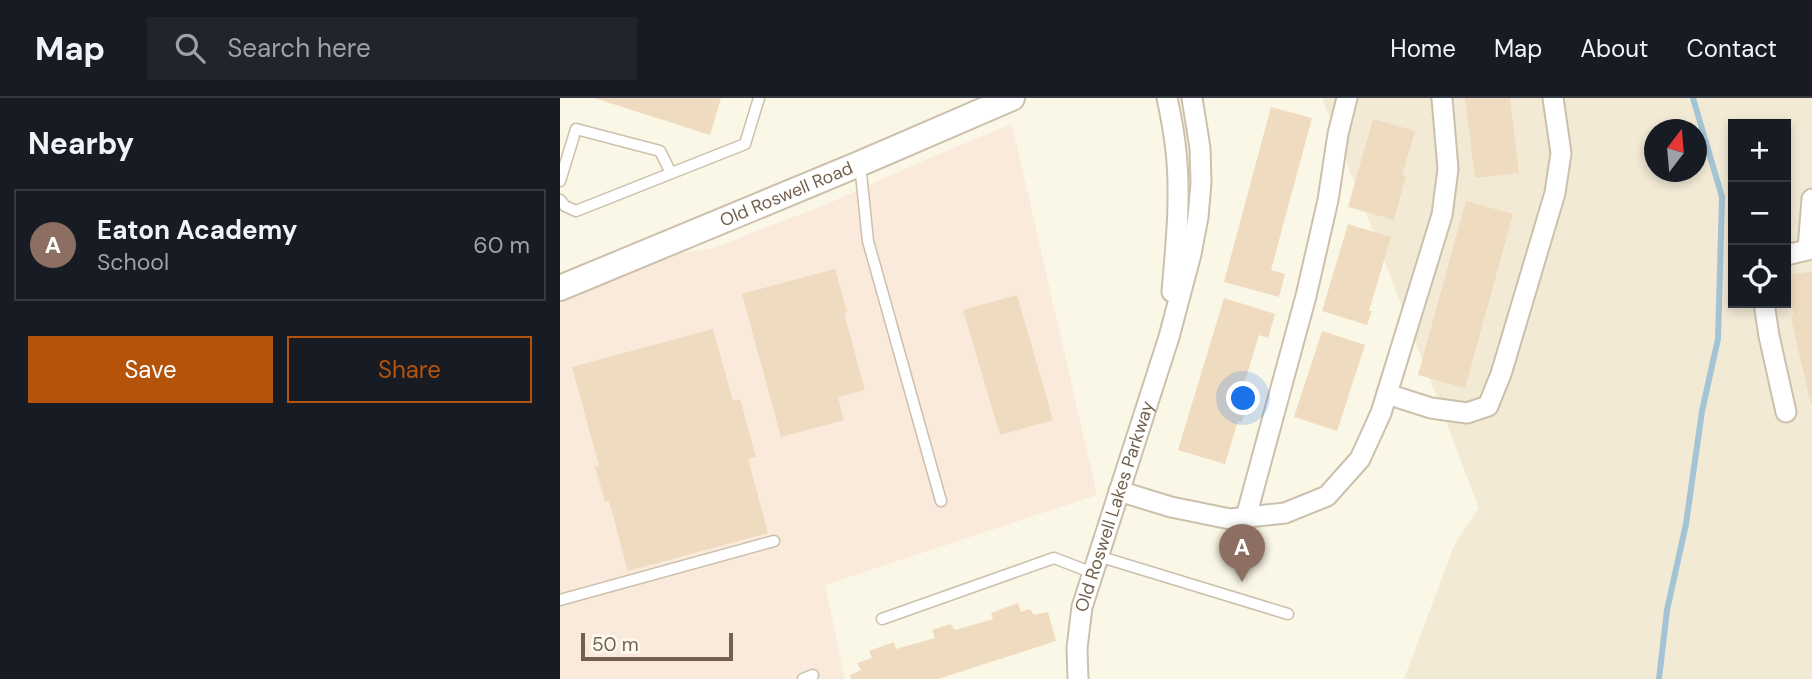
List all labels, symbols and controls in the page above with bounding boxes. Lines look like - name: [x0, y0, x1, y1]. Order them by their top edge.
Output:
- search box: [147, 17, 637, 80]
- text: Map: [35, 27, 105, 70]
- icon: search: [171, 29, 209, 67]
- text: Search here: [227, 31, 371, 65]
- text: Home: [1390, 33, 1456, 64]
- text: Map: [1494, 33, 1542, 64]
- text: About: [1580, 33, 1649, 64]
- text: Contact: [1687, 33, 1777, 64]
- north arrow: [1644, 119, 1707, 182]
- map controls: [1728, 119, 1791, 308]
- button: +: [1728, 119, 1791, 182]
- text: Nearby: [28, 124, 134, 163]
- street label: Old Roswell Road: [716, 156, 856, 232]
- button: −: [1728, 182, 1791, 245]
- text: Eaton Academy: [97, 213, 297, 247]
- text: A: [45, 230, 61, 260]
- text: 60 m: [473, 230, 530, 260]
- button: locate: [1728, 245, 1791, 308]
- text: School: [97, 247, 169, 277]
- button: Save: [28, 336, 273, 403]
- button: Share: [287, 336, 532, 403]
- your location: [1226, 381, 1260, 415]
- street label: Old Roswell Lakes Parkway: [1069, 398, 1160, 615]
- pin: A: [1219, 524, 1265, 582]
- scale bar: [581, 630, 733, 662]
- text: 50 m: [592, 632, 639, 657]

